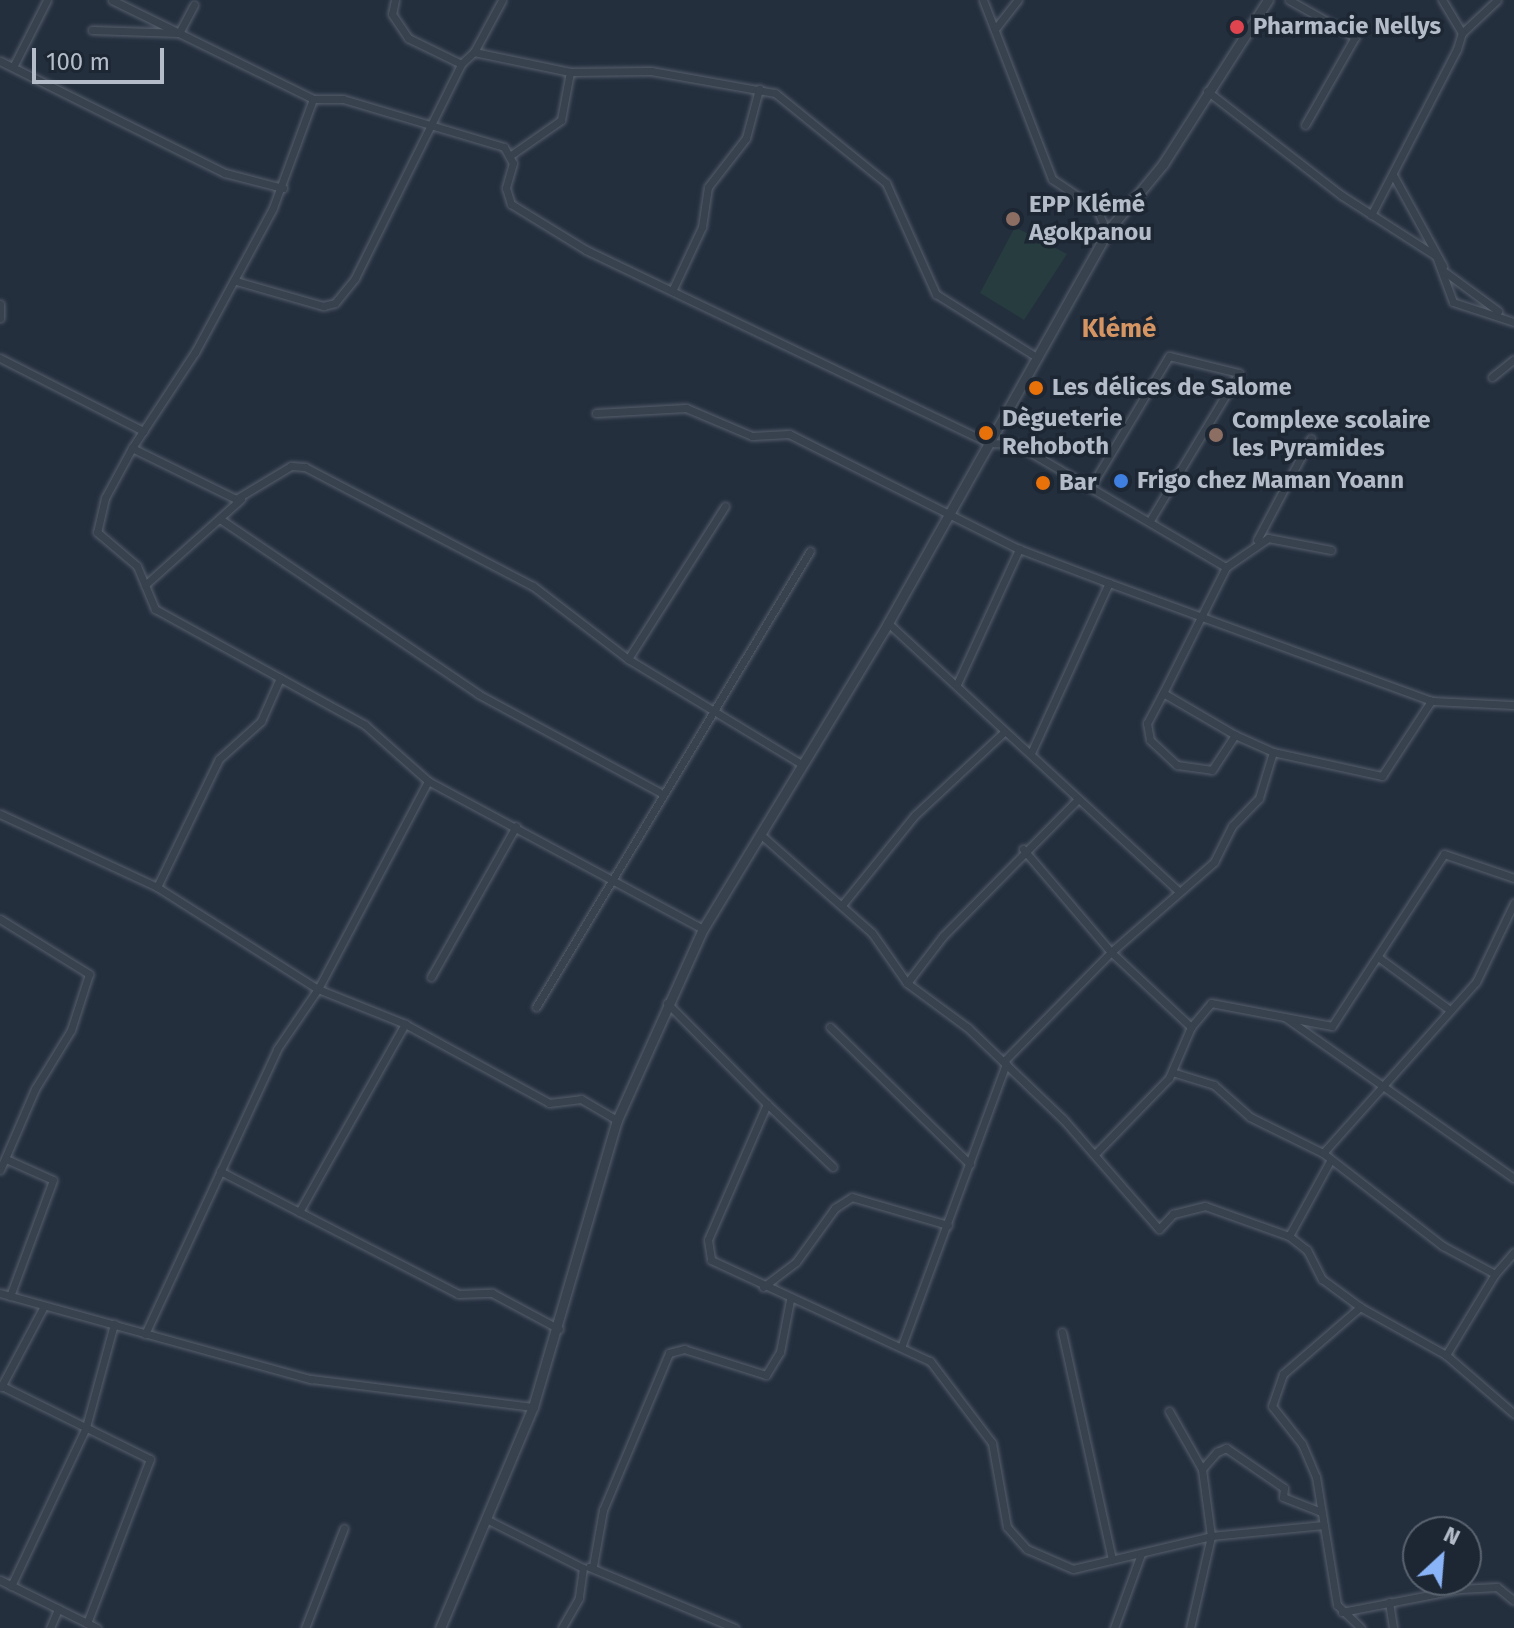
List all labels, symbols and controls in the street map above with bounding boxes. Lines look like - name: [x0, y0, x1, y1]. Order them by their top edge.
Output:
- place label: Pharmacie Nellys: [1253, 13, 1441, 41]
- marker: Pharmacie Nellys: [1228, 18, 1246, 36]
- scale bar: [36, 32, 168, 82]
- text: 100 m: [46, 48, 110, 76]
- place label: EPP Klémé Agokpanou: [1029, 191, 1152, 247]
- marker: EPP Klémé Agokpanou: [1004, 210, 1022, 228]
- district label: Klémé: [1082, 313, 1156, 345]
- place label: Les délices de Salome: [1052, 374, 1292, 402]
- marker: Les délices de Salome: [1027, 379, 1045, 397]
- place label: Dègueterie Rehoboth: [1002, 405, 1123, 461]
- place label: Complexe scolaire les Pyramides: [1232, 407, 1431, 463]
- marker: Dègueterie Rehoboth: [977, 424, 995, 442]
- marker: Complexe scolaire les Pyramides: [1207, 426, 1225, 444]
- place label: Frigo chez Maman Yoann: [1137, 467, 1404, 495]
- place label: Bar: [1059, 469, 1097, 497]
- marker: Frigo chez Maman Yoann: [1112, 472, 1130, 490]
- marker: Bar: [1034, 474, 1052, 492]
- north arrow: [1402, 1516, 1482, 1596]
- text: N: [1439, 1520, 1464, 1551]

